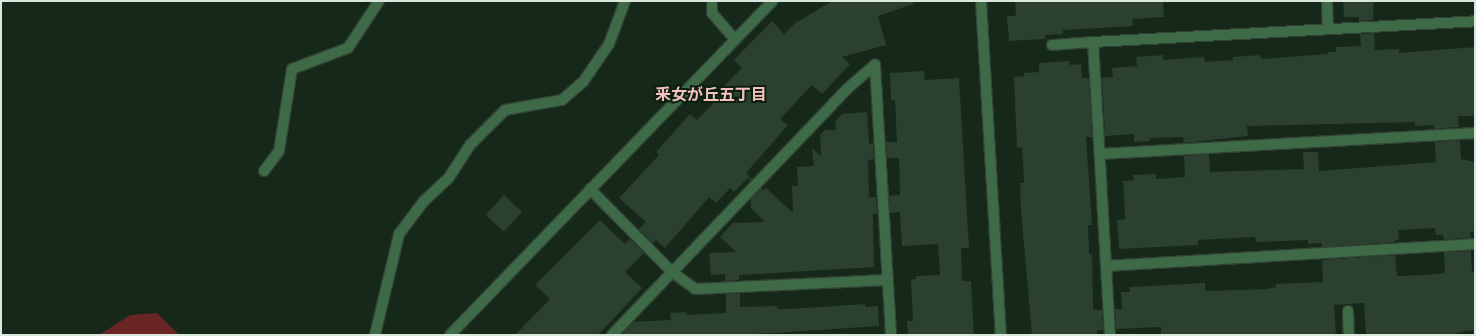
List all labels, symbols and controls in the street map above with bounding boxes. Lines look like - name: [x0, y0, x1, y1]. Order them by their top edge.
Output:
- district label: 釆女が丘五丁目: [655, 84, 767, 104]

